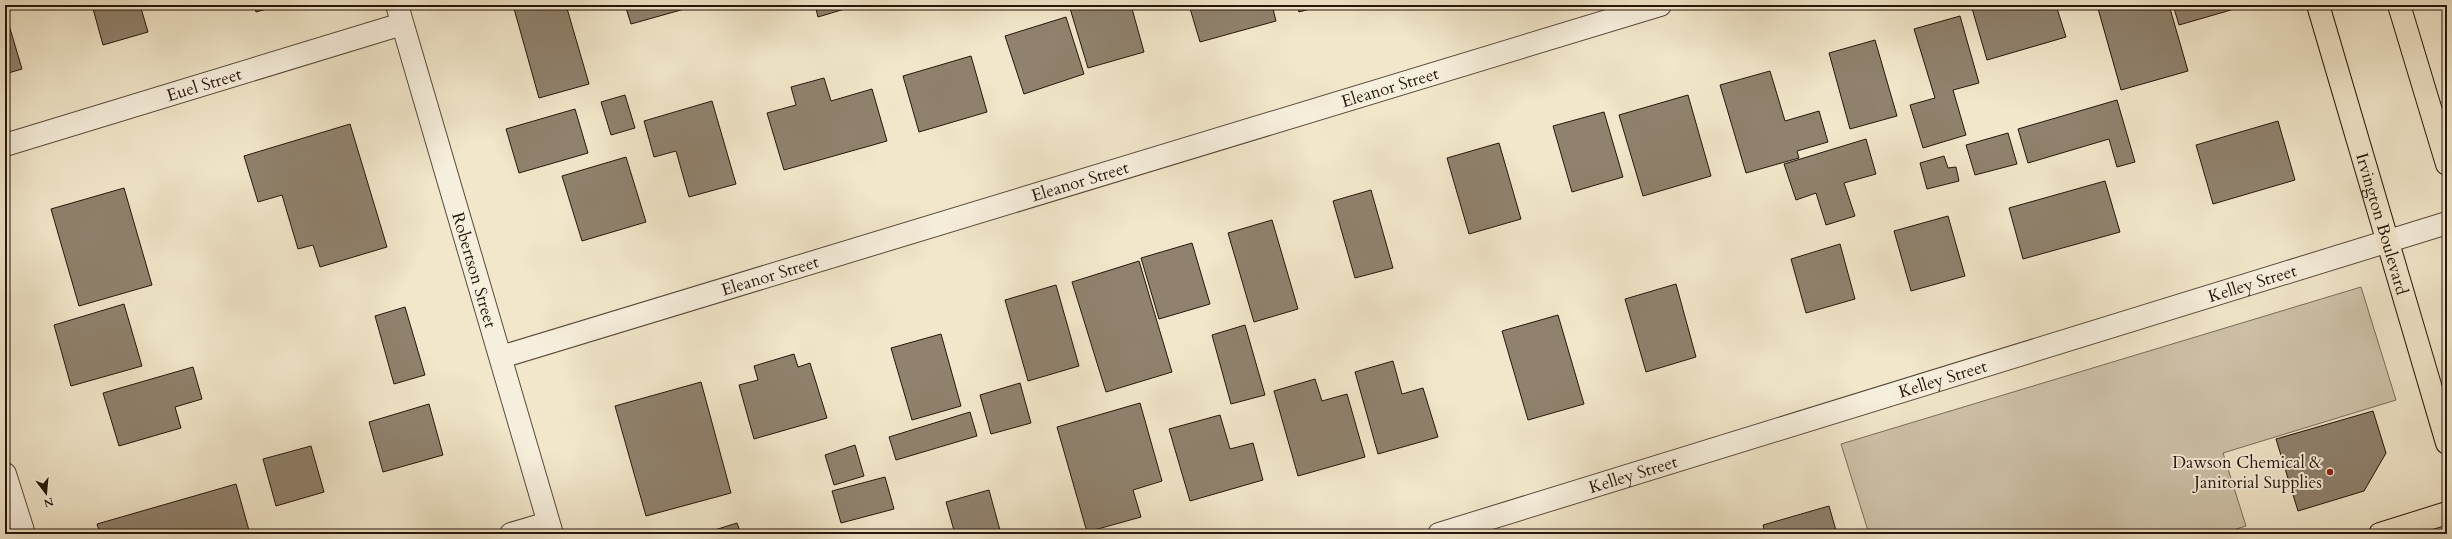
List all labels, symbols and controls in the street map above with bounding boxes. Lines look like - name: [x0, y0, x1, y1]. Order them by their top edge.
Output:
- street label: Euel Street: [164, 62, 245, 107]
- street label: Eleanor Street: [1339, 62, 1442, 113]
- street label: Irvington Boulevard: [2350, 150, 2414, 298]
- street label: Eleanor Street: [1029, 156, 1132, 207]
- street label: Robertson Street: [446, 209, 502, 331]
- street label: Eleanor Street: [719, 250, 822, 301]
- street label: Kelley Street: [2205, 259, 2300, 308]
- street label: Kelley Street: [1896, 354, 1990, 404]
- street label: Kelley Street: [1586, 450, 1681, 499]
- place label: Dawson Chemical & Janitorial Supplies: [2172, 451, 2322, 494]
- marker: Dawson Chemical & Janitorial Supplies: [2325, 467, 2335, 477]
- north arrow: [26, 473, 66, 513]
- text: N: [42, 494, 55, 511]

